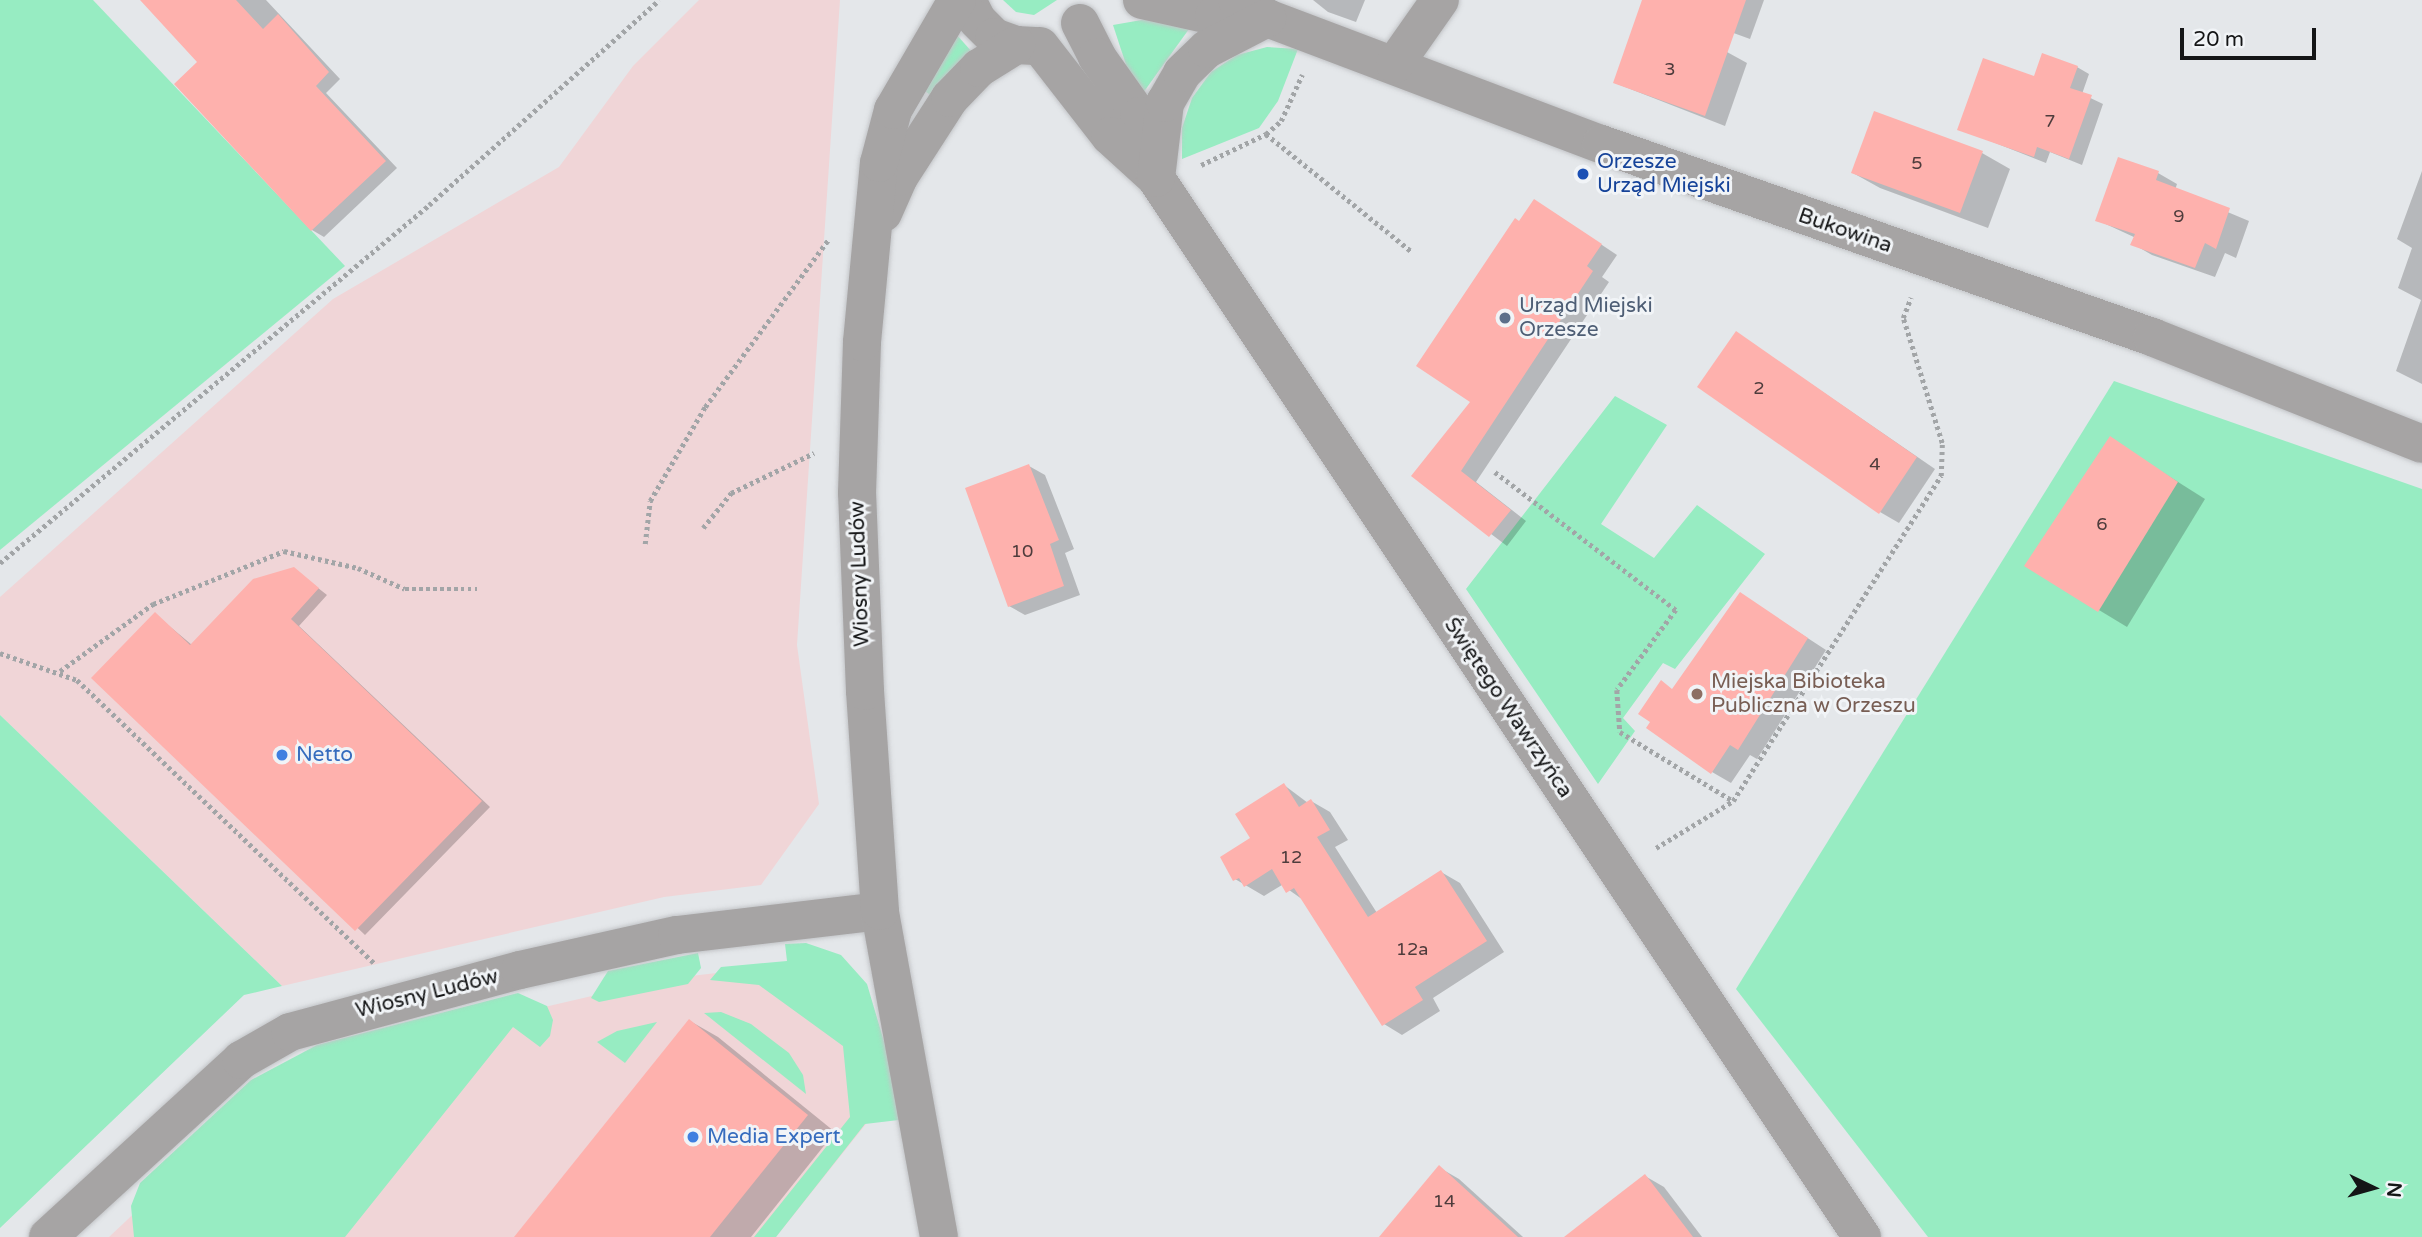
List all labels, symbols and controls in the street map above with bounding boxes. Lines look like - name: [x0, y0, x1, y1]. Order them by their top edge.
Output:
- scale bar: [2184, 14, 2320, 58]
- text: 20 m: [2193, 27, 2244, 52]
- house number: 3: [1664, 58, 1676, 80]
- house number: 7: [2044, 110, 2056, 132]
- place label: Orzesze Urząd Miejski: [1597, 149, 1731, 199]
- house number: 5: [1911, 152, 1923, 174]
- marker: Orzesze Urząd Miejski: [1575, 166, 1591, 182]
- street label: Bukowina: [1795, 203, 1895, 259]
- house number: 9: [2173, 205, 2185, 227]
- place label: Urząd Miejski Orzesze: [1519, 293, 1653, 343]
- marker: Urząd Miejski Orzesze: [1497, 310, 1513, 326]
- house number: 2: [1753, 377, 1765, 399]
- house number: 4: [1869, 453, 1881, 475]
- street label: Wiosny Ludów: [845, 501, 875, 647]
- house number: 6: [2096, 513, 2108, 535]
- house number: 10: [1011, 540, 1033, 562]
- street label: Świętego Wawrzyńca: [1438, 613, 1578, 803]
- place label: Miejska Bibioteka Publiczna w Orzeszu: [1711, 669, 1916, 719]
- marker: Miejska Bibioteka Publiczna w Orzeszu: [1689, 686, 1705, 702]
- place label: Netto: [296, 742, 353, 768]
- marker: Netto: [274, 747, 290, 763]
- house number: 12: [1280, 846, 1302, 868]
- house number: 12a: [1396, 938, 1428, 960]
- street label: Wiosny Ludów: [353, 964, 501, 1024]
- place label: Media Expert: [707, 1124, 841, 1150]
- marker: Media Expert: [685, 1129, 701, 1145]
- north arrow: [2338, 1153, 2408, 1223]
- text: N: [2382, 1181, 2406, 1198]
- house number: 14: [1433, 1190, 1455, 1212]

